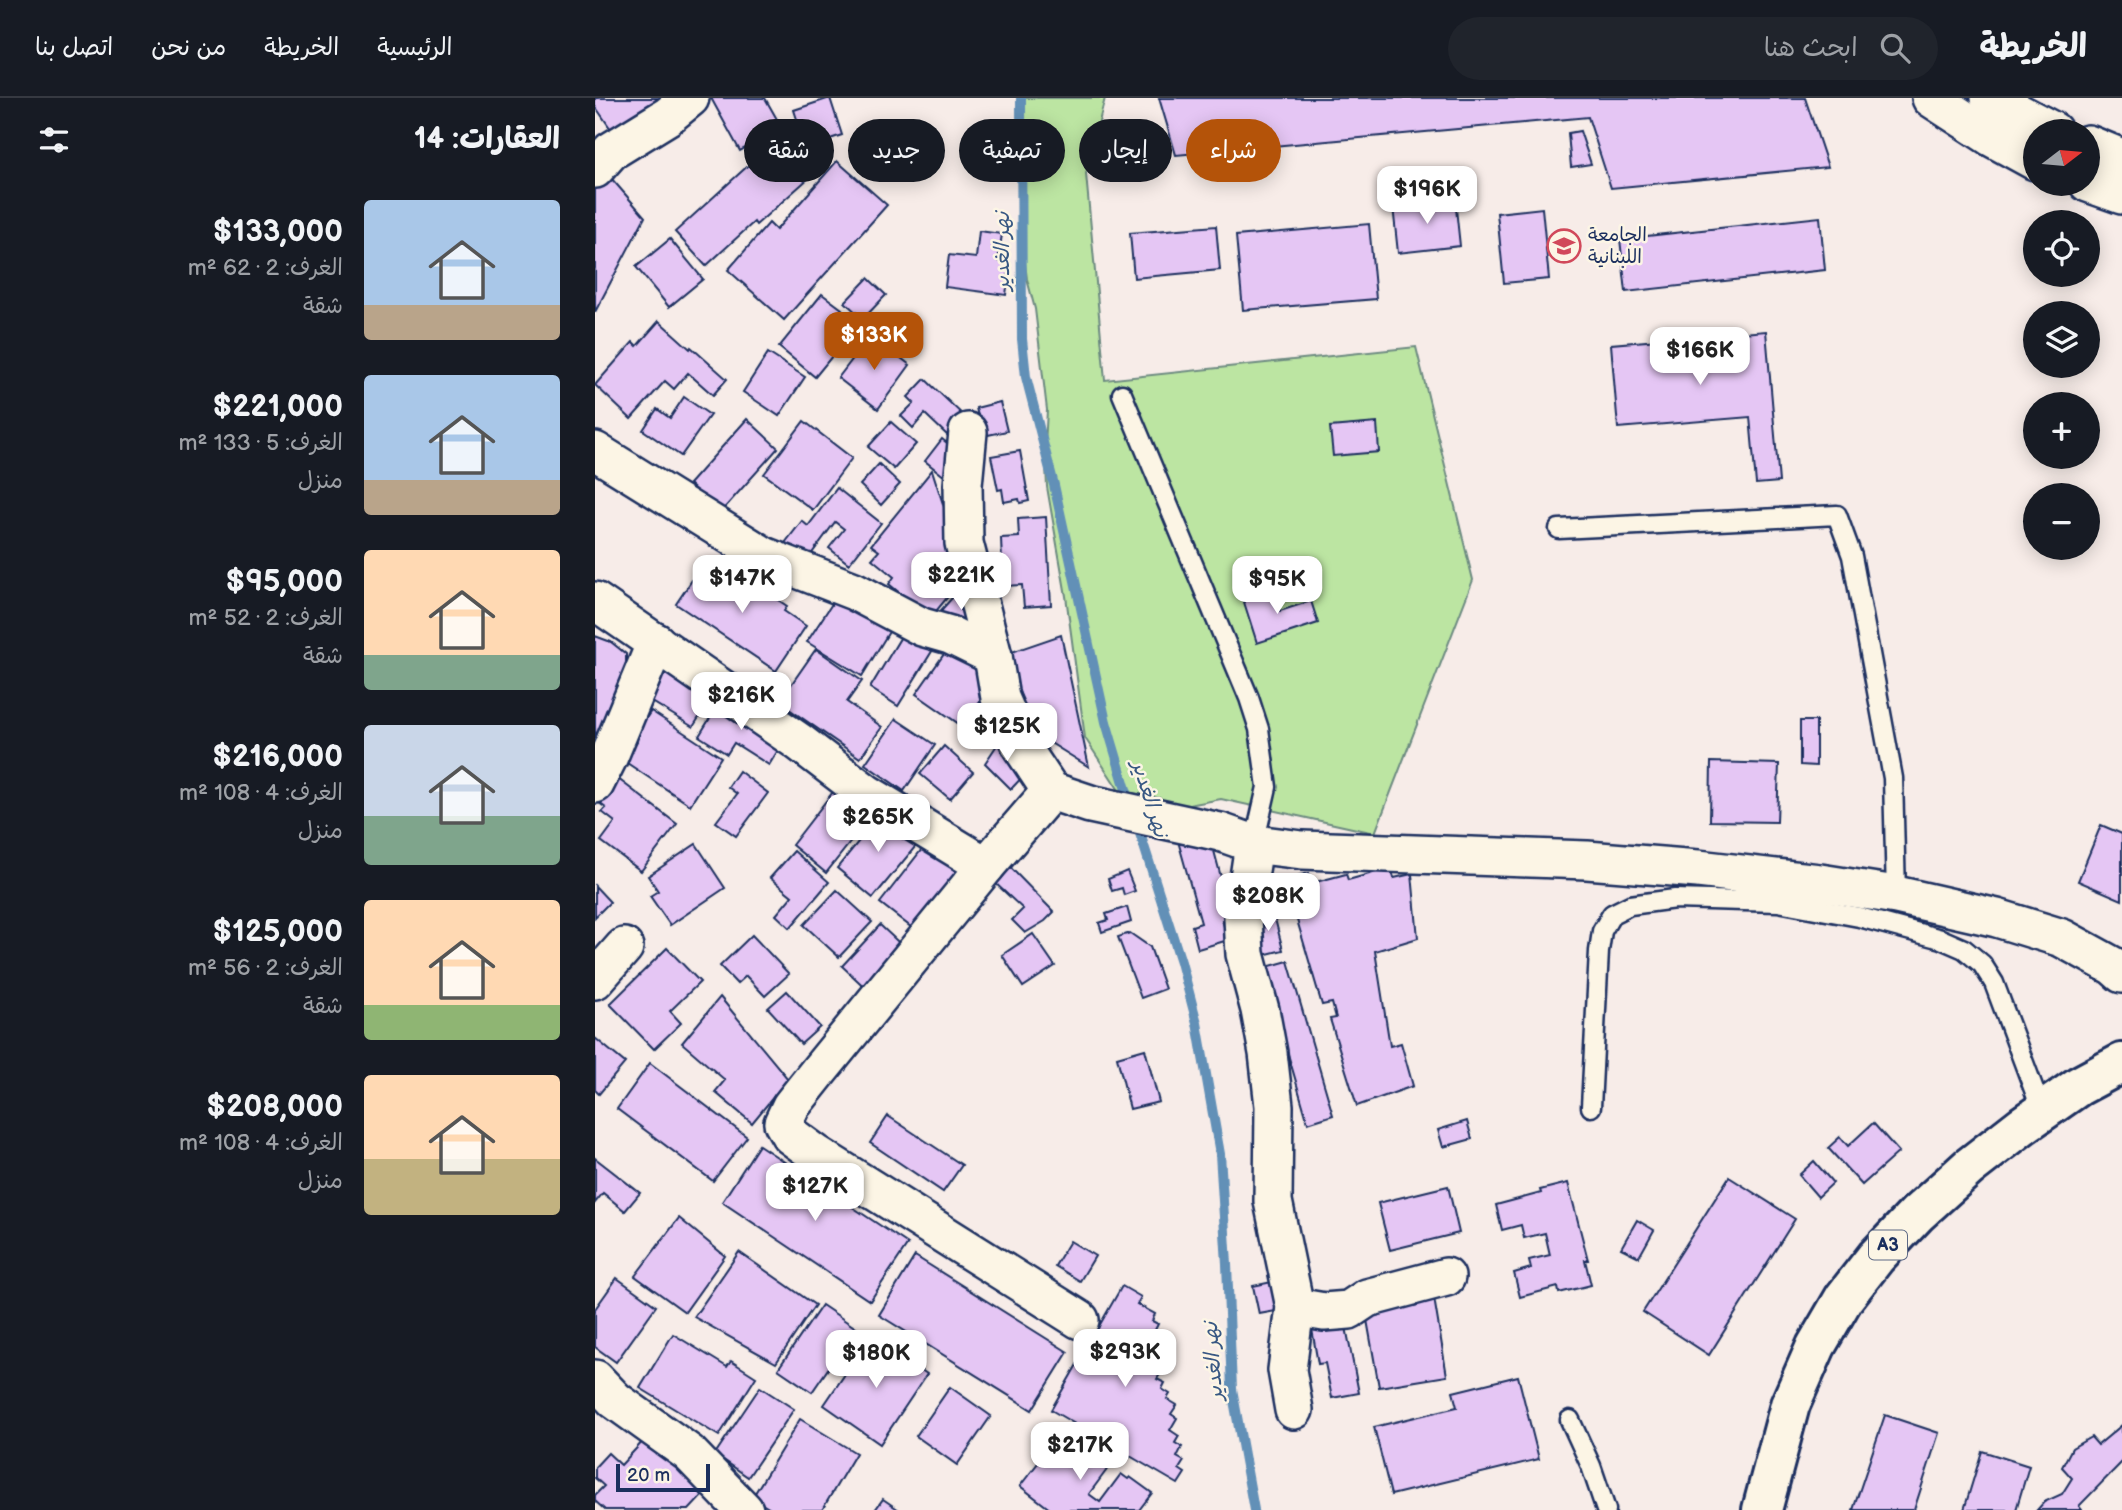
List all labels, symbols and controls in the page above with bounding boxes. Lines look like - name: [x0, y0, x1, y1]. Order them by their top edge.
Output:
- search box: [1448, 17, 1938, 80]
- text: الخريطة: [1980, 27, 2087, 67]
- icon: search: [1876, 29, 1914, 67]
- text: اتصل بنا: [35, 33, 113, 62]
- text: من نحن: [151, 33, 226, 62]
- text: الخريطة: [264, 33, 339, 62]
- text: الرئيسية: [377, 33, 453, 62]
- text: ابحث هنا: [1764, 33, 1858, 64]
- chip: شقة: [744, 119, 834, 182]
- chip: جديد: [848, 119, 945, 182]
- chip: تصفية: [959, 119, 1065, 182]
- chip: إيجار: [1079, 119, 1172, 182]
- chip: شراء: [1186, 119, 1281, 182]
- north arrow: [2023, 119, 2100, 196]
- map controls: [2023, 119, 2100, 560]
- icon: filters: [35, 121, 73, 159]
- text: العقارات: 14: [414, 121, 560, 157]
- pin: $196K: [1378, 166, 1476, 226]
- text: $196K: [1393, 175, 1461, 203]
- water label: نهر الغدير: [990, 210, 1015, 293]
- button: locate: [2023, 210, 2100, 287]
- text: $133,000: [213, 214, 343, 250]
- place label: الجامعة اللبنانية: [1588, 224, 1647, 269]
- school or university icon: الجامعة اللبنانية: [1545, 227, 1583, 265]
- icon: home: [420, 228, 504, 312]
- text: الغرف: 2 · 62 m²: [188, 254, 343, 282]
- text: شقة: [303, 292, 343, 320]
- button: layers: [2023, 301, 2100, 378]
- pin: $133K: [825, 313, 923, 372]
- text: $133K: [840, 321, 908, 349]
- pin: $166K: [1651, 328, 1749, 387]
- text: $166K: [1666, 336, 1734, 364]
- text: $221,000: [213, 389, 343, 425]
- button: +: [2023, 392, 2100, 469]
- icon: home: [420, 403, 504, 487]
- text: الغرف: 5 · 133 m²: [179, 429, 343, 457]
- text: منزل: [298, 467, 343, 495]
- button: −: [2023, 483, 2100, 560]
- pin: $221K: [912, 552, 1010, 612]
- pin: $147K: [693, 556, 791, 615]
- pin: $95K: [1236, 556, 1318, 616]
- text: $221K: [927, 561, 995, 589]
- text: $95,000: [226, 564, 343, 600]
- text: $147K: [709, 564, 775, 592]
- text: $95K: [1248, 565, 1306, 593]
- icon: home: [420, 578, 504, 662]
- text: الغرف: 2 · 52 m²: [189, 604, 343, 632]
- text: شقة: [303, 642, 343, 670]
- pin: $216K: [692, 672, 790, 732]
- text: $216K: [707, 681, 775, 709]
- pin: $125K: [958, 704, 1056, 763]
- text: $125K: [973, 712, 1041, 740]
- text: $216,000: [212, 739, 343, 775]
- icon: home: [420, 753, 504, 837]
- water label: نهر الغدير: [1126, 755, 1174, 842]
- text: الغرف: 4 · 108 m²: [179, 779, 343, 807]
- pin: $265K: [829, 794, 927, 854]
- text: $265K: [842, 803, 914, 831]
- text: منزل: [298, 817, 343, 845]
- pin: $208K: [1219, 874, 1317, 933]
- text: $208K: [1232, 882, 1304, 910]
- text: $125,000: [213, 914, 343, 950]
- icon: home: [420, 928, 504, 1012]
- text: الغرف: 2 · 56 m²: [188, 954, 343, 982]
- text: شقة: [303, 992, 343, 1020]
- text: $208,000: [206, 1089, 343, 1125]
- icon: home: [420, 1103, 504, 1187]
- text: الغرف: 4 · 108 m²: [179, 1129, 343, 1157]
- pin: $127K: [766, 1164, 864, 1223]
- text: منزل: [298, 1167, 343, 1195]
- text: $127K: [782, 1172, 848, 1200]
- road number: A3: [1869, 1230, 1907, 1260]
- water label: نهر الغدير: [1198, 1319, 1228, 1404]
- pin: $180K: [827, 1330, 925, 1390]
- pin: $293K: [1076, 1330, 1174, 1389]
- text: $293K: [1089, 1338, 1161, 1366]
- text: $180K: [842, 1339, 910, 1367]
- pin: $217K: [1031, 1422, 1129, 1482]
- text: $217K: [1047, 1431, 1113, 1459]
- scale bar: [616, 1461, 711, 1493]
- text: 20 m: [627, 1464, 670, 1487]

